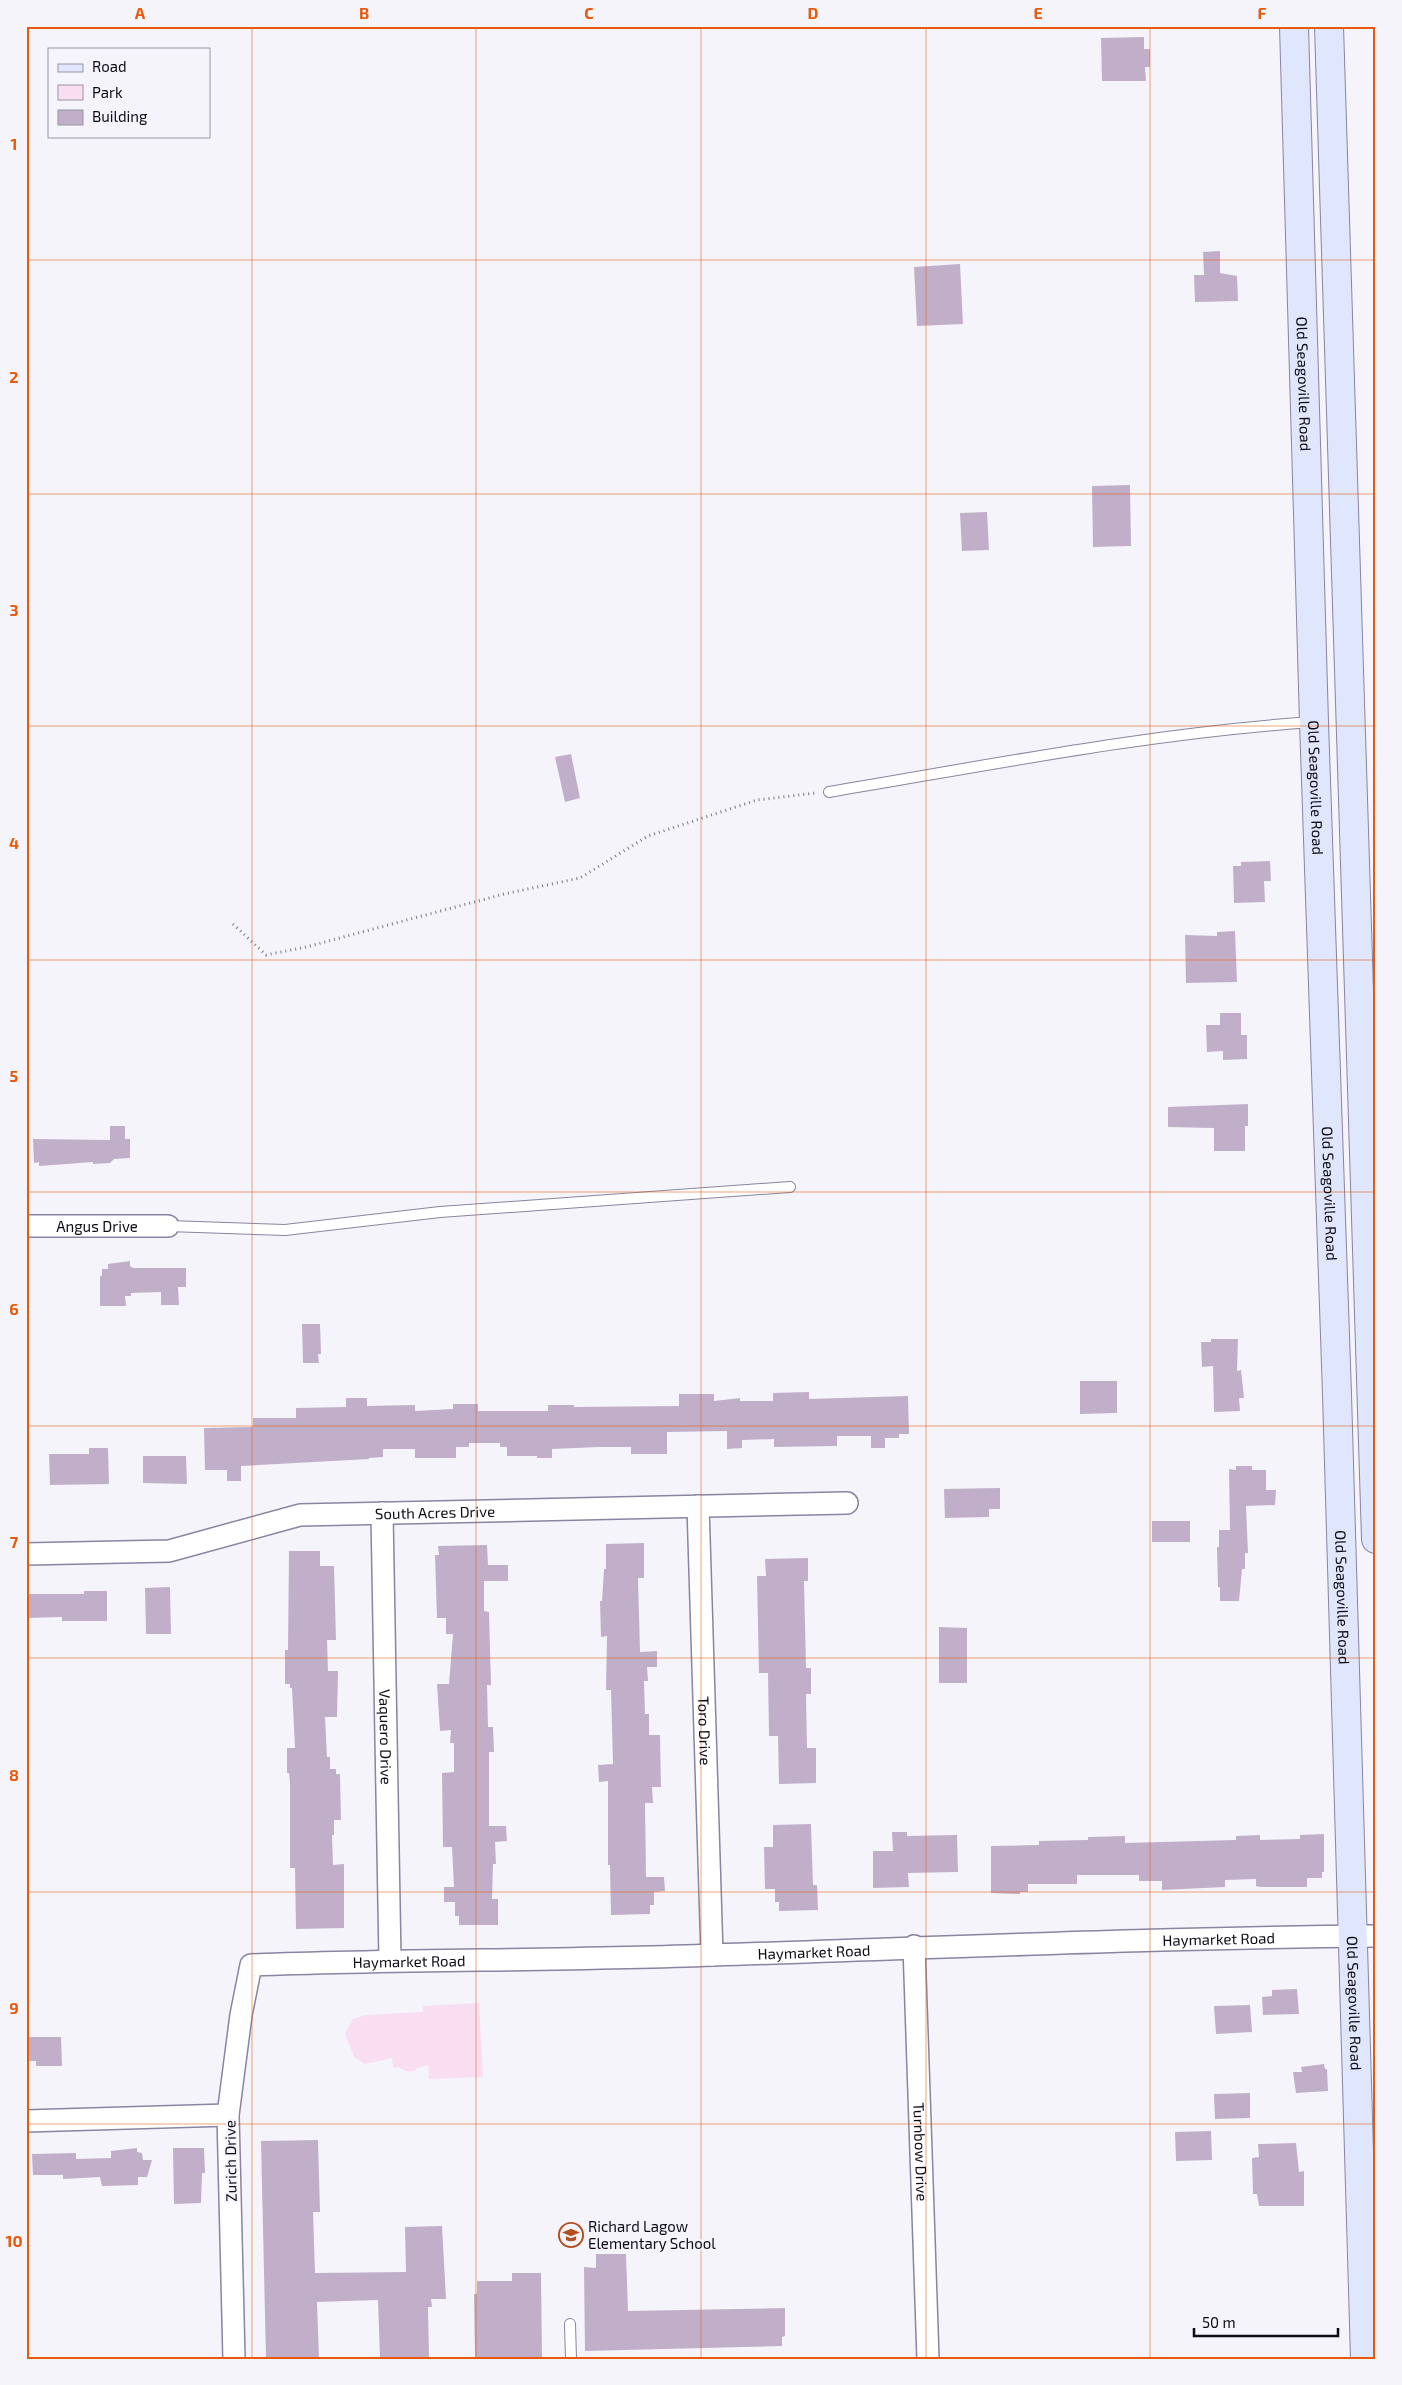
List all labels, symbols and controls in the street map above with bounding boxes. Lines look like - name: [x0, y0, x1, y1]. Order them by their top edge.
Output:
- text: A: [135, 3, 146, 22]
- text: B: [359, 3, 369, 22]
- text: C: [584, 3, 594, 22]
- text: D: [808, 3, 819, 22]
- text: E: [1033, 3, 1043, 22]
- text: F: [1258, 3, 1267, 22]
- legend: [48, 48, 210, 138]
- text: Road: [92, 57, 127, 75]
- text: Park: [92, 83, 123, 101]
- text: Building: [92, 107, 148, 125]
- text: 1: [11, 134, 17, 153]
- street label: Old Seagoville Road: [1293, 316, 1315, 451]
- text: 2: [9, 367, 19, 386]
- text: 3: [9, 600, 19, 619]
- street label: Old Seagoville Road: [1305, 720, 1328, 855]
- text: 4: [9, 833, 19, 852]
- text: 5: [10, 1066, 19, 1085]
- street label: Old Seagoville Road: [1319, 1126, 1341, 1261]
- street label: Angus Drive: [56, 1217, 138, 1235]
- text: 6: [9, 1299, 19, 1318]
- street label: South Acres Drive: [375, 1502, 495, 1522]
- street label: Old Seagoville Road: [1332, 1530, 1354, 1665]
- text: 7: [10, 1532, 19, 1551]
- street label: Vaquero Drive: [376, 1689, 396, 1785]
- street label: Toro Drive: [695, 1696, 715, 1766]
- text: 8: [9, 1765, 19, 1784]
- street label: Haymarket Road: [1162, 1928, 1275, 1949]
- street label: Old Seagoville Road: [1344, 1936, 1366, 2071]
- street label: Haymarket Road: [757, 1941, 871, 1963]
- street label: Haymarket Road: [352, 1951, 466, 1971]
- text: 9: [9, 1998, 19, 2017]
- street label: Turnbow Drive: [910, 2102, 932, 2202]
- street label: Zurich Drive: [220, 2120, 240, 2202]
- place label: Richard Lagow Elementary School: [588, 2217, 716, 2252]
- school or university icon: Richard Lagow Elementary School: [558, 2222, 584, 2248]
- text: 10: [5, 2231, 23, 2250]
- scale bar: [1194, 2305, 1338, 2337]
- text: 50 m: [1202, 2313, 1236, 2331]

